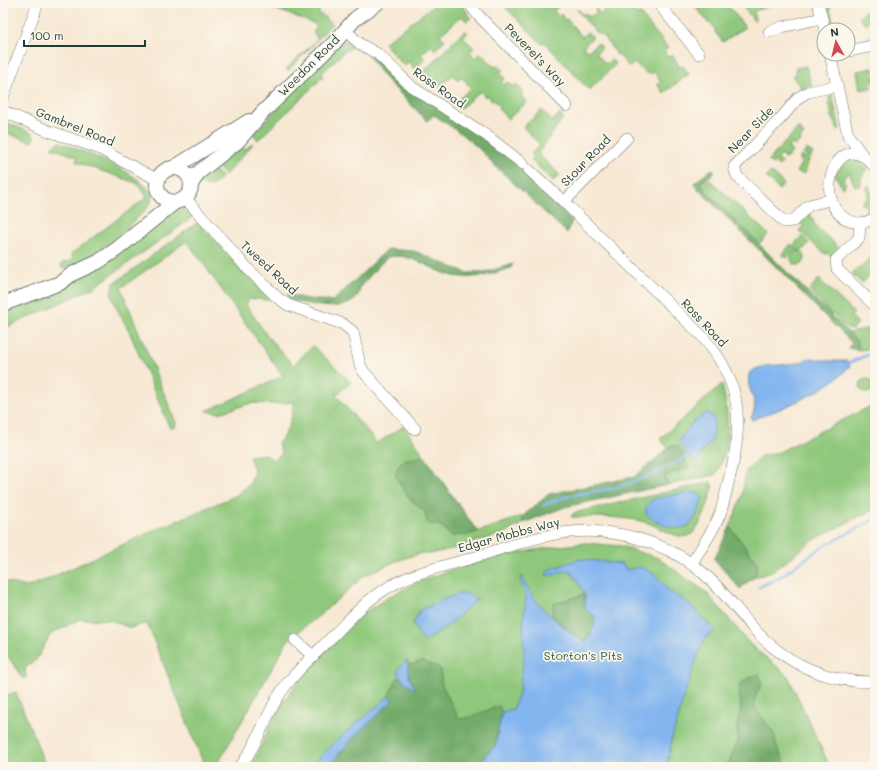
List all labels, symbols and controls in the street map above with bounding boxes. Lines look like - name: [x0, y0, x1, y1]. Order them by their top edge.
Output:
- street label: Peverel's Way: [502, 19, 570, 89]
- scale bar: [24, 22, 145, 48]
- north arrow: [816, 22, 856, 62]
- text: N: [829, 24, 840, 40]
- text: 100 m: [30, 27, 64, 43]
- street label: Weedon Road: [274, 31, 343, 99]
- street label: Ross Road: [410, 63, 469, 111]
- street label: Near Side: [724, 102, 777, 156]
- street label: Gambrel Road: [34, 103, 118, 149]
- street label: Stour Road: [557, 131, 614, 189]
- street label: Tweed Road: [238, 237, 302, 298]
- street label: Ross Road: [678, 295, 731, 350]
- street label: Edgar Mobbs Way: [456, 513, 561, 555]
- park label: Storton's Pits: [544, 647, 622, 663]

